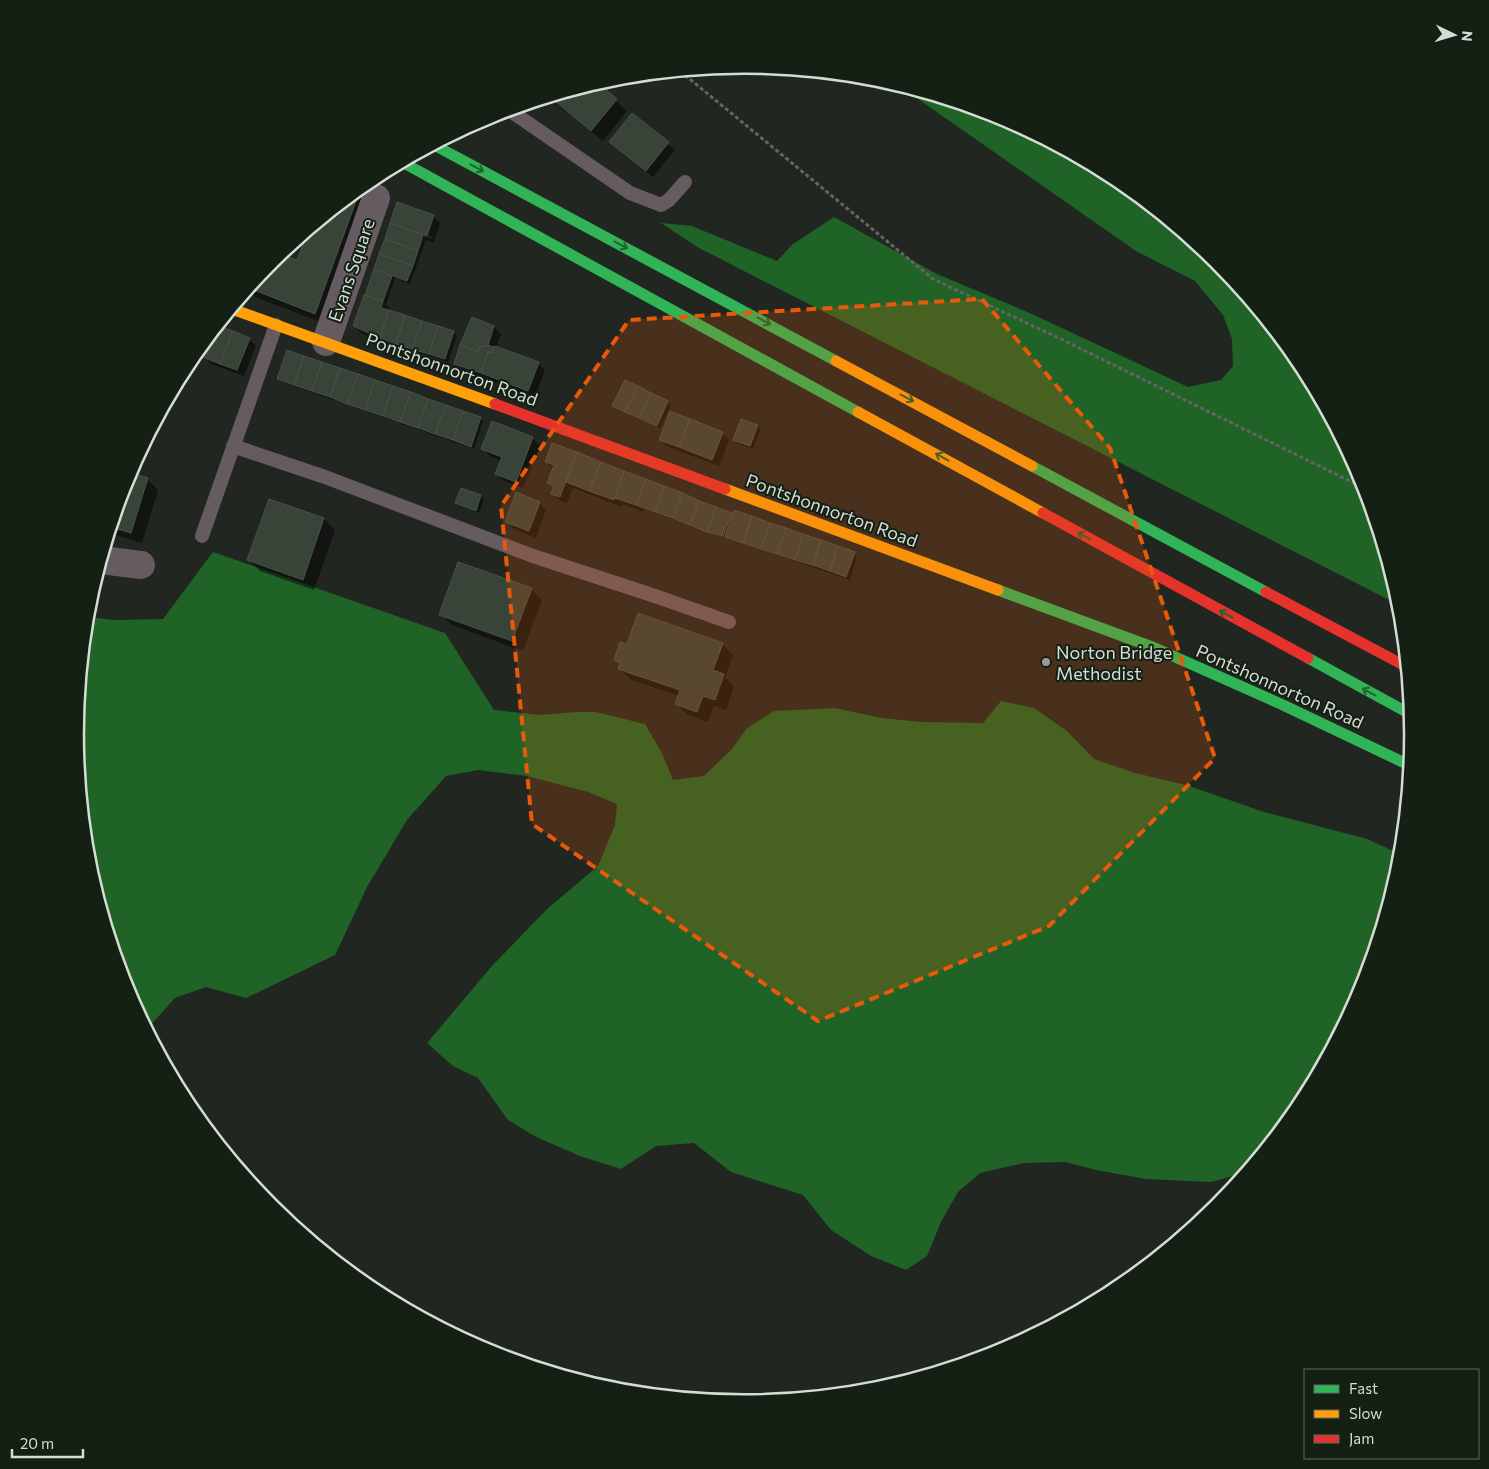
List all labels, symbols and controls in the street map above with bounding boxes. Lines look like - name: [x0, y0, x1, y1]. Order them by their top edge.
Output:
- north arrow: [1429, 10, 1479, 60]
- text: N: [1459, 30, 1476, 42]
- one-way arrow: [470, 163, 485, 173]
- street label: Evans Square: [323, 215, 379, 325]
- one-way arrow: [613, 240, 627, 250]
- one-way arrow: [756, 317, 770, 327]
- street label: Pontshonnorton Road: [363, 328, 541, 410]
- one-way arrow: [899, 394, 914, 404]
- one-way arrow: [935, 452, 949, 462]
- street label: Pontshonnorton Road: [743, 469, 921, 551]
- one-way arrow: [1077, 531, 1092, 540]
- one-way arrow: [1219, 609, 1234, 619]
- street label: Pontshonnorton Road: [1193, 639, 1367, 733]
- place label: Norton Bridge Methodist: [1056, 641, 1172, 684]
- marker: Norton Bridge Methodist: [1040, 656, 1052, 668]
- one-way arrow: [1362, 687, 1377, 696]
- legend: [1304, 1369, 1479, 1459]
- text: Fast: [1349, 1379, 1378, 1397]
- text: Slow: [1349, 1404, 1382, 1422]
- scale bar: [12, 1426, 84, 1458]
- text: Jam: [1349, 1429, 1374, 1447]
- text: 20 m: [20, 1434, 54, 1452]

